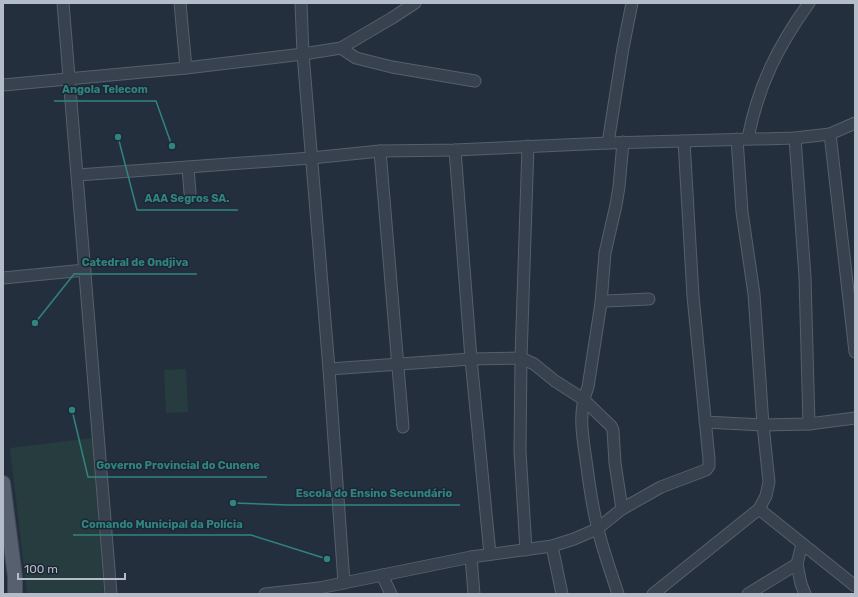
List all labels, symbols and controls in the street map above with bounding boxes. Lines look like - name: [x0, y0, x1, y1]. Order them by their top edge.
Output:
- callout: Angola Telecom: [54, 78, 156, 101]
- text: Angola Telecom: [62, 83, 148, 96]
- callout: AAA Segros SA.: [137, 187, 238, 210]
- text: AAA Segros SA.: [145, 192, 229, 205]
- callout: Catedral de Ondjiva: [74, 251, 197, 274]
- text: Catedral de Ondjiva: [82, 256, 188, 269]
- callout: Governo Provincial do Cunene: [88, 454, 267, 477]
- text: Governo Provincial do Cunene: [96, 459, 260, 472]
- callout: Escola do Ensino Secundário: [288, 482, 460, 505]
- text: Escola do Ensino Secundário: [296, 487, 453, 500]
- callout: Comando Municipal da Polícia: [73, 512, 251, 535]
- text: Comando Municipal da Polícia: [81, 518, 243, 531]
- scale bar: [18, 555, 125, 581]
- text: 100 m: [24, 562, 58, 576]

